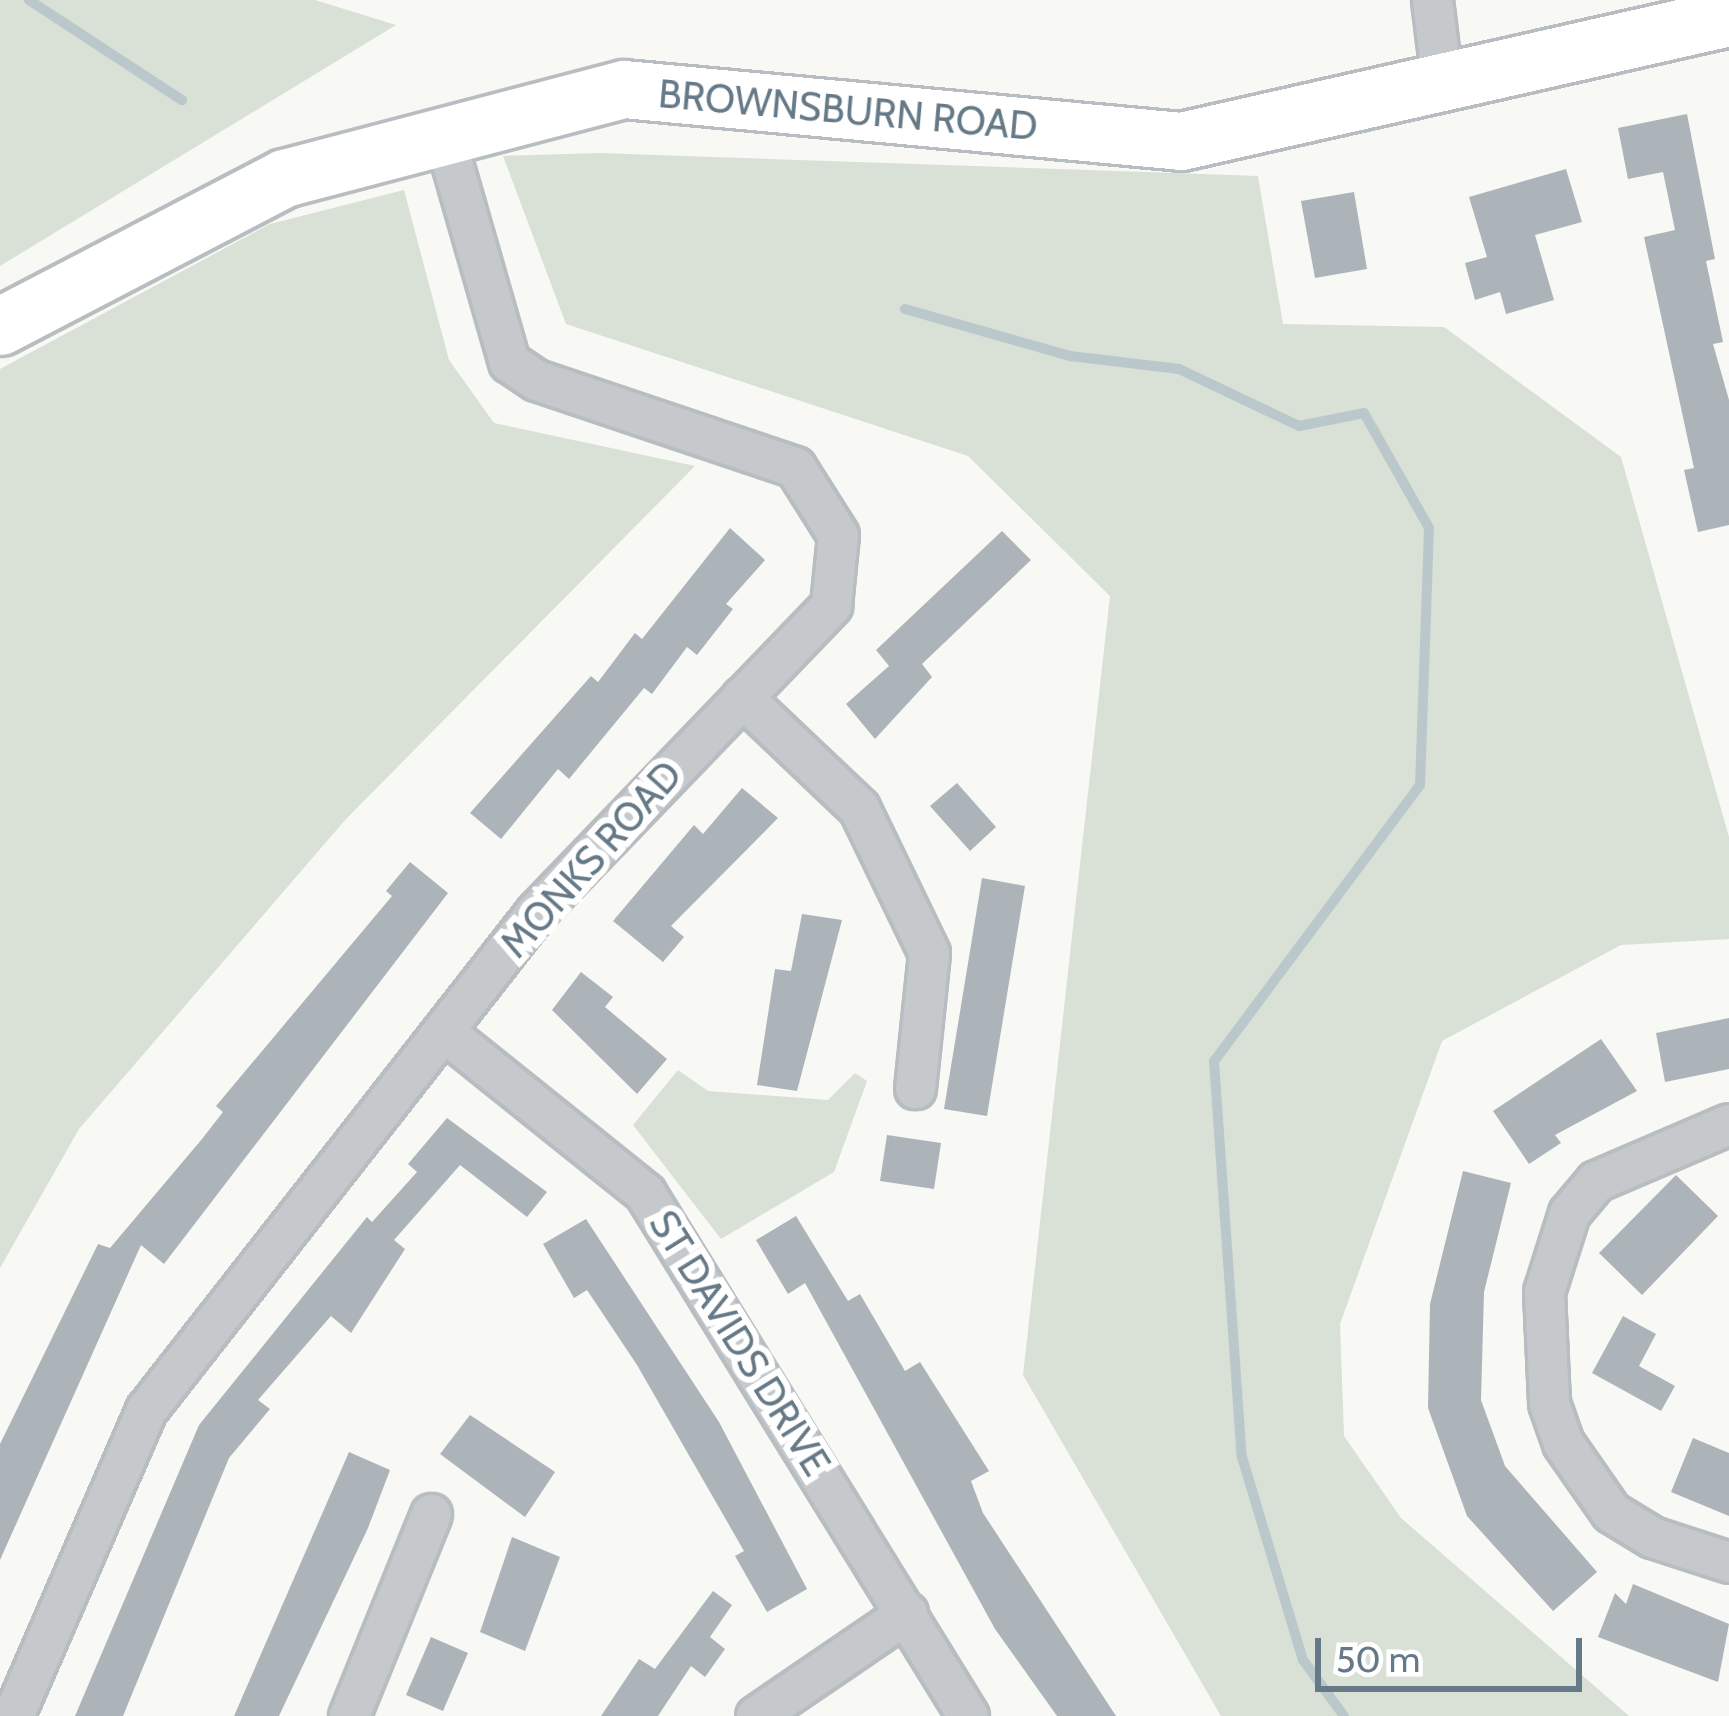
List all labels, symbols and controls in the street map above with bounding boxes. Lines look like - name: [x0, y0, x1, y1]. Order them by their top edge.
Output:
- street label: BROWNSBURN ROAD: [656, 70, 1040, 150]
- street label: MONKS ROAD: [491, 751, 691, 967]
- street label: ST DAVIDS DRIVE: [640, 1202, 840, 1484]
- scale bar: [1321, 1614, 1588, 1688]
- text: 50 m: [1336, 1637, 1420, 1681]

